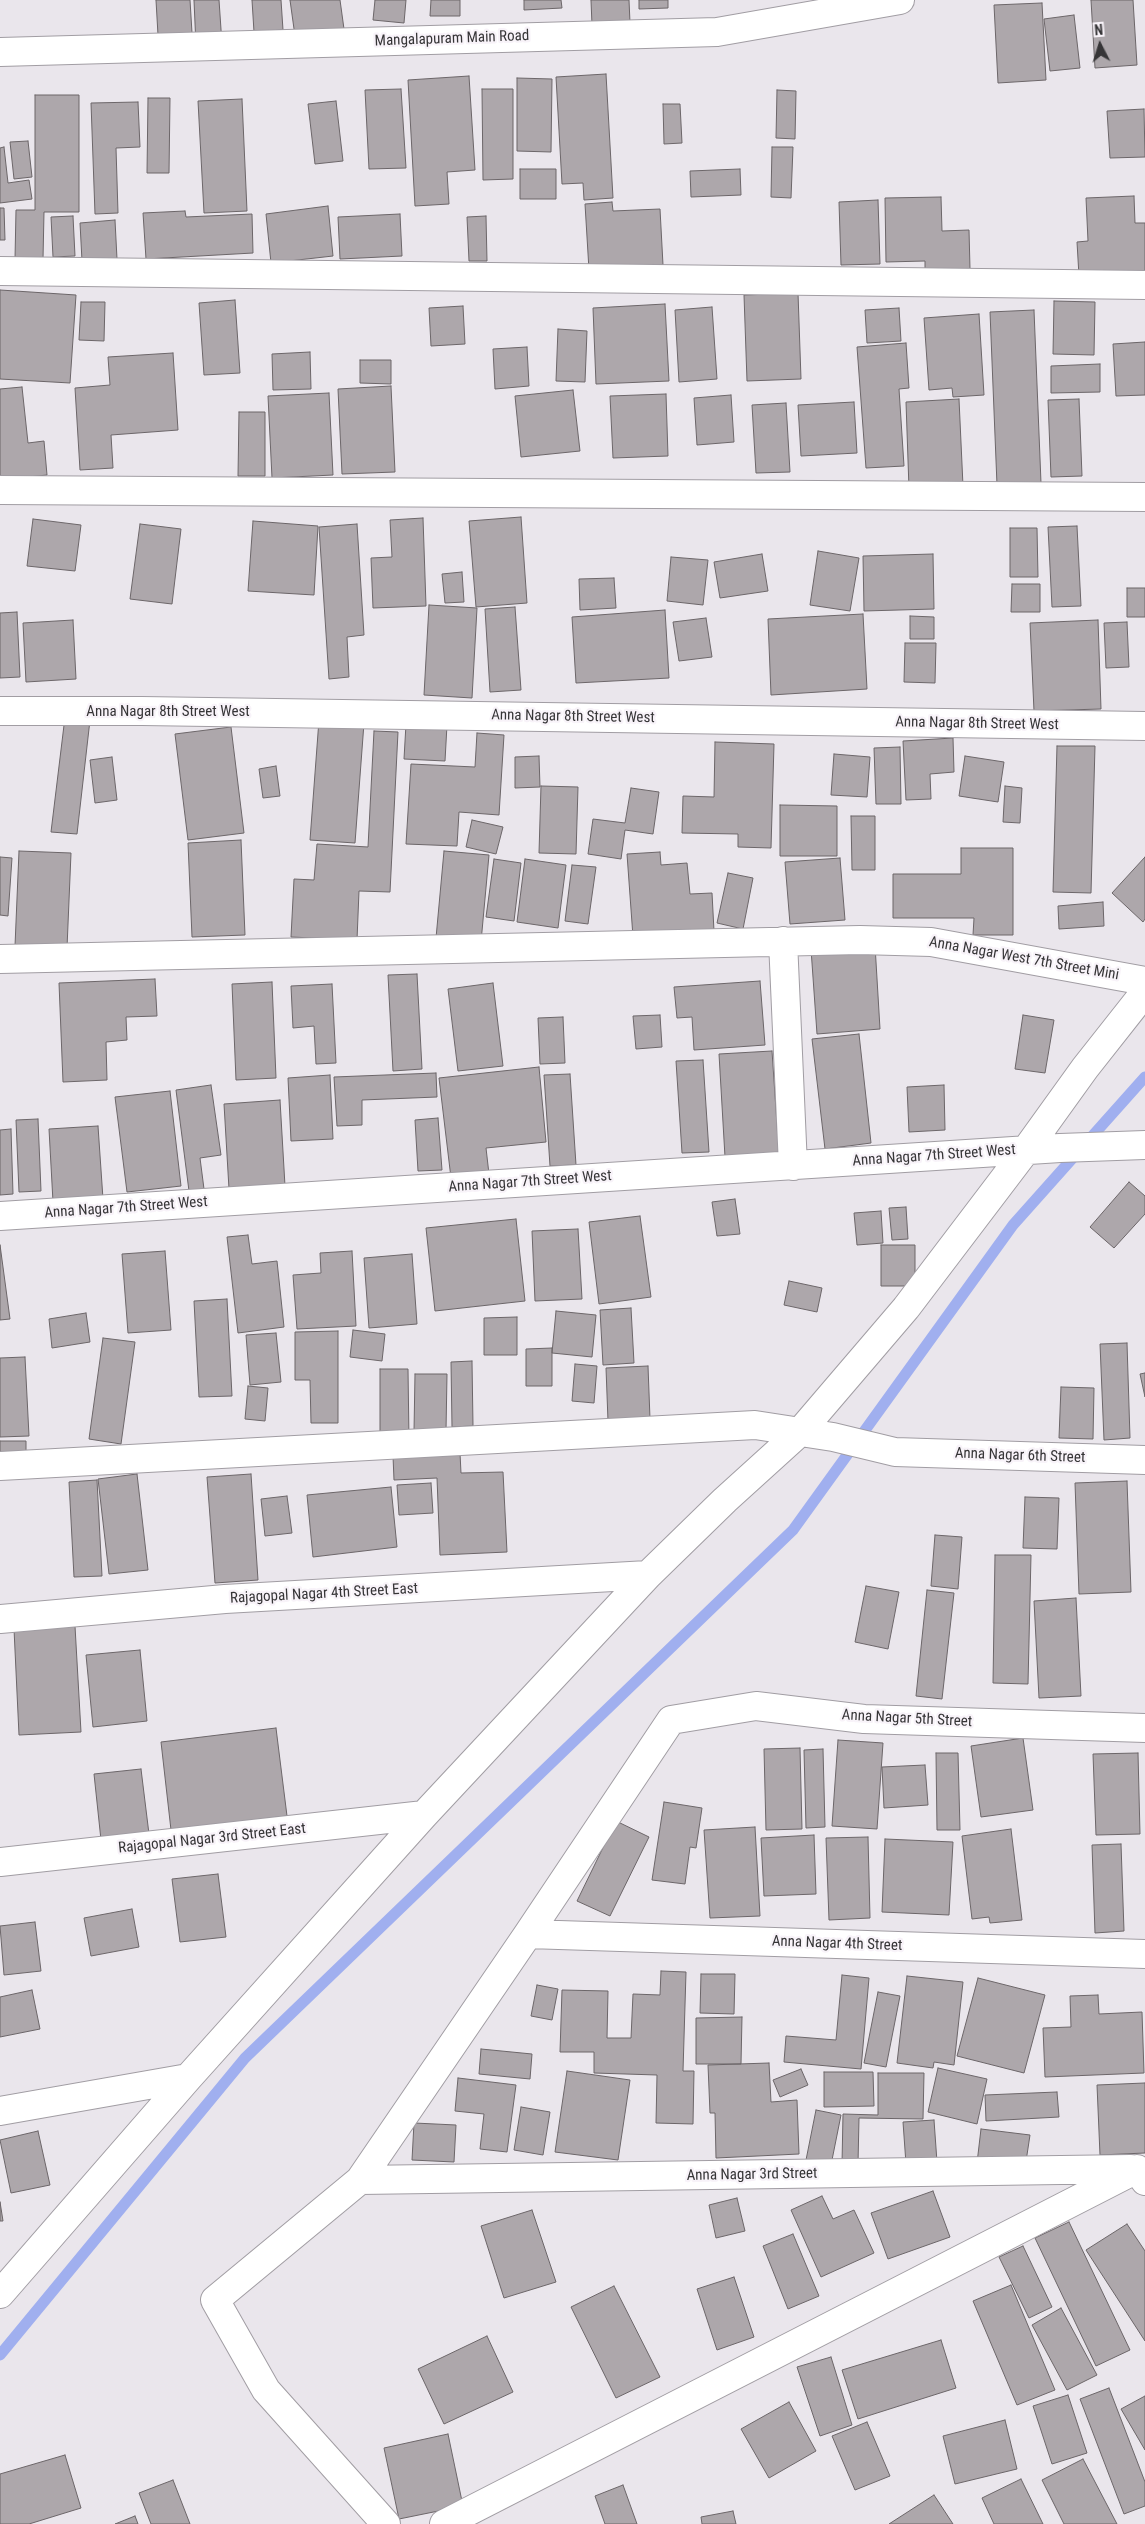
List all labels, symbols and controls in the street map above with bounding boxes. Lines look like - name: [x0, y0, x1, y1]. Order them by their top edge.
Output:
- north arrow: [1075, 20, 1125, 70]
- text: N: [1094, 22, 1104, 38]
- street label: Mangalapuram Main Road: [374, 27, 530, 51]
- street label: Anna Nagar 8th Street West: [86, 703, 250, 721]
- street label: Anna Nagar 8th Street West: [491, 707, 655, 727]
- street label: Anna Nagar 8th Street West: [895, 714, 1059, 734]
- street label: Anna Nagar West 7th Street Mini: [928, 933, 1120, 985]
- street label: Anna Nagar 7th Street West: [852, 1141, 1016, 1171]
- street label: Anna Nagar 7th Street West: [448, 1167, 612, 1197]
- street label: Anna Nagar 7th Street West: [44, 1193, 208, 1223]
- street label: Anna Nagar 6th Street: [954, 1445, 1086, 1467]
- street label: Rajagopal Nagar 4th Street East: [230, 1580, 418, 1608]
- street label: Anna Nagar 5th Street: [841, 1707, 973, 1731]
- street label: Rajagopal Nagar 3rd Street East: [117, 1820, 307, 1858]
- street label: Anna Nagar 4th Street: [771, 1933, 903, 1955]
- street label: Anna Nagar 3rd Street: [686, 2165, 818, 2185]

